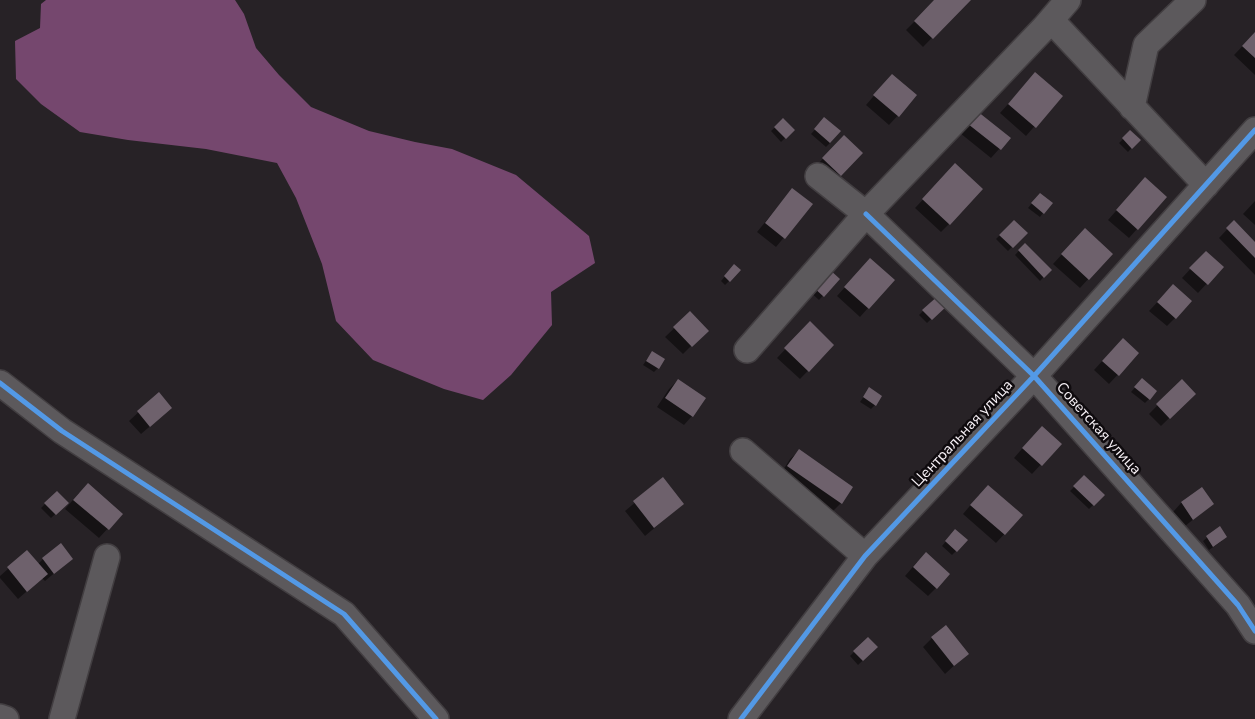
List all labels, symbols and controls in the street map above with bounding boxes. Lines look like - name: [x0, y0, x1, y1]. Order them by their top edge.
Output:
- street label: Центральная улица: [909, 377, 1017, 491]
- street label: Советская улица: [1052, 379, 1144, 479]

